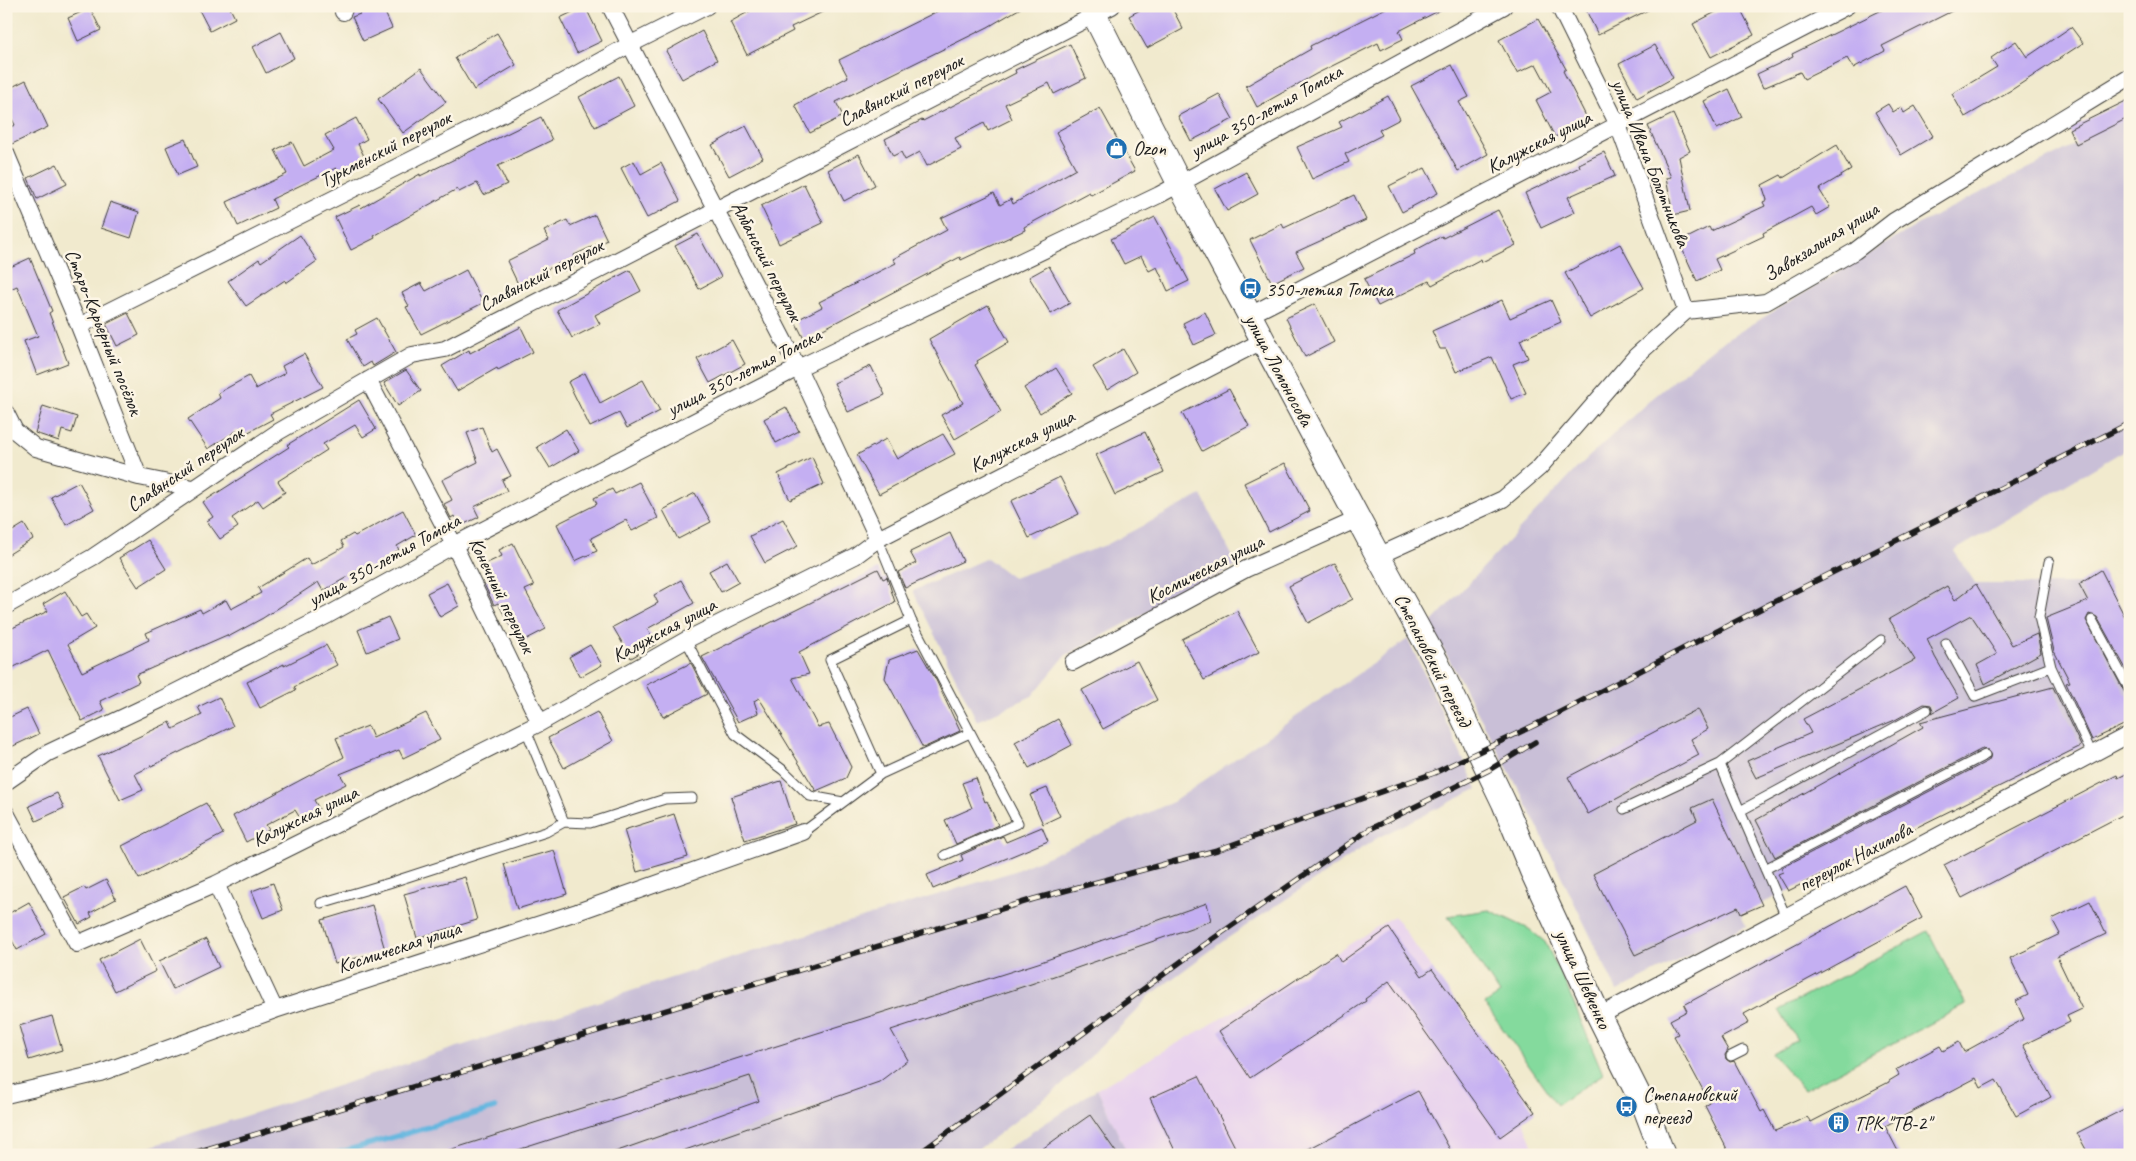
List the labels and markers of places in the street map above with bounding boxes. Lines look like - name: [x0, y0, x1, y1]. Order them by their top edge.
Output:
- shop icon: Ozon: [1105, 136, 1129, 160]
- place label: Ozon: [1133, 136, 1167, 161]
- bus stop icon: 350-летия Томска: [1238, 277, 1262, 301]
- place label: 350-летия Томска: [1266, 277, 1395, 302]
- place label: Степановский переезд: [1643, 1082, 1739, 1130]
- bus stop icon: Степановский переезд: [1615, 1094, 1639, 1118]
- building icon: ТРК "ТВ-2": [1826, 1111, 1850, 1135]
- place label: ТРК "ТВ-2": [1854, 1111, 1935, 1136]

